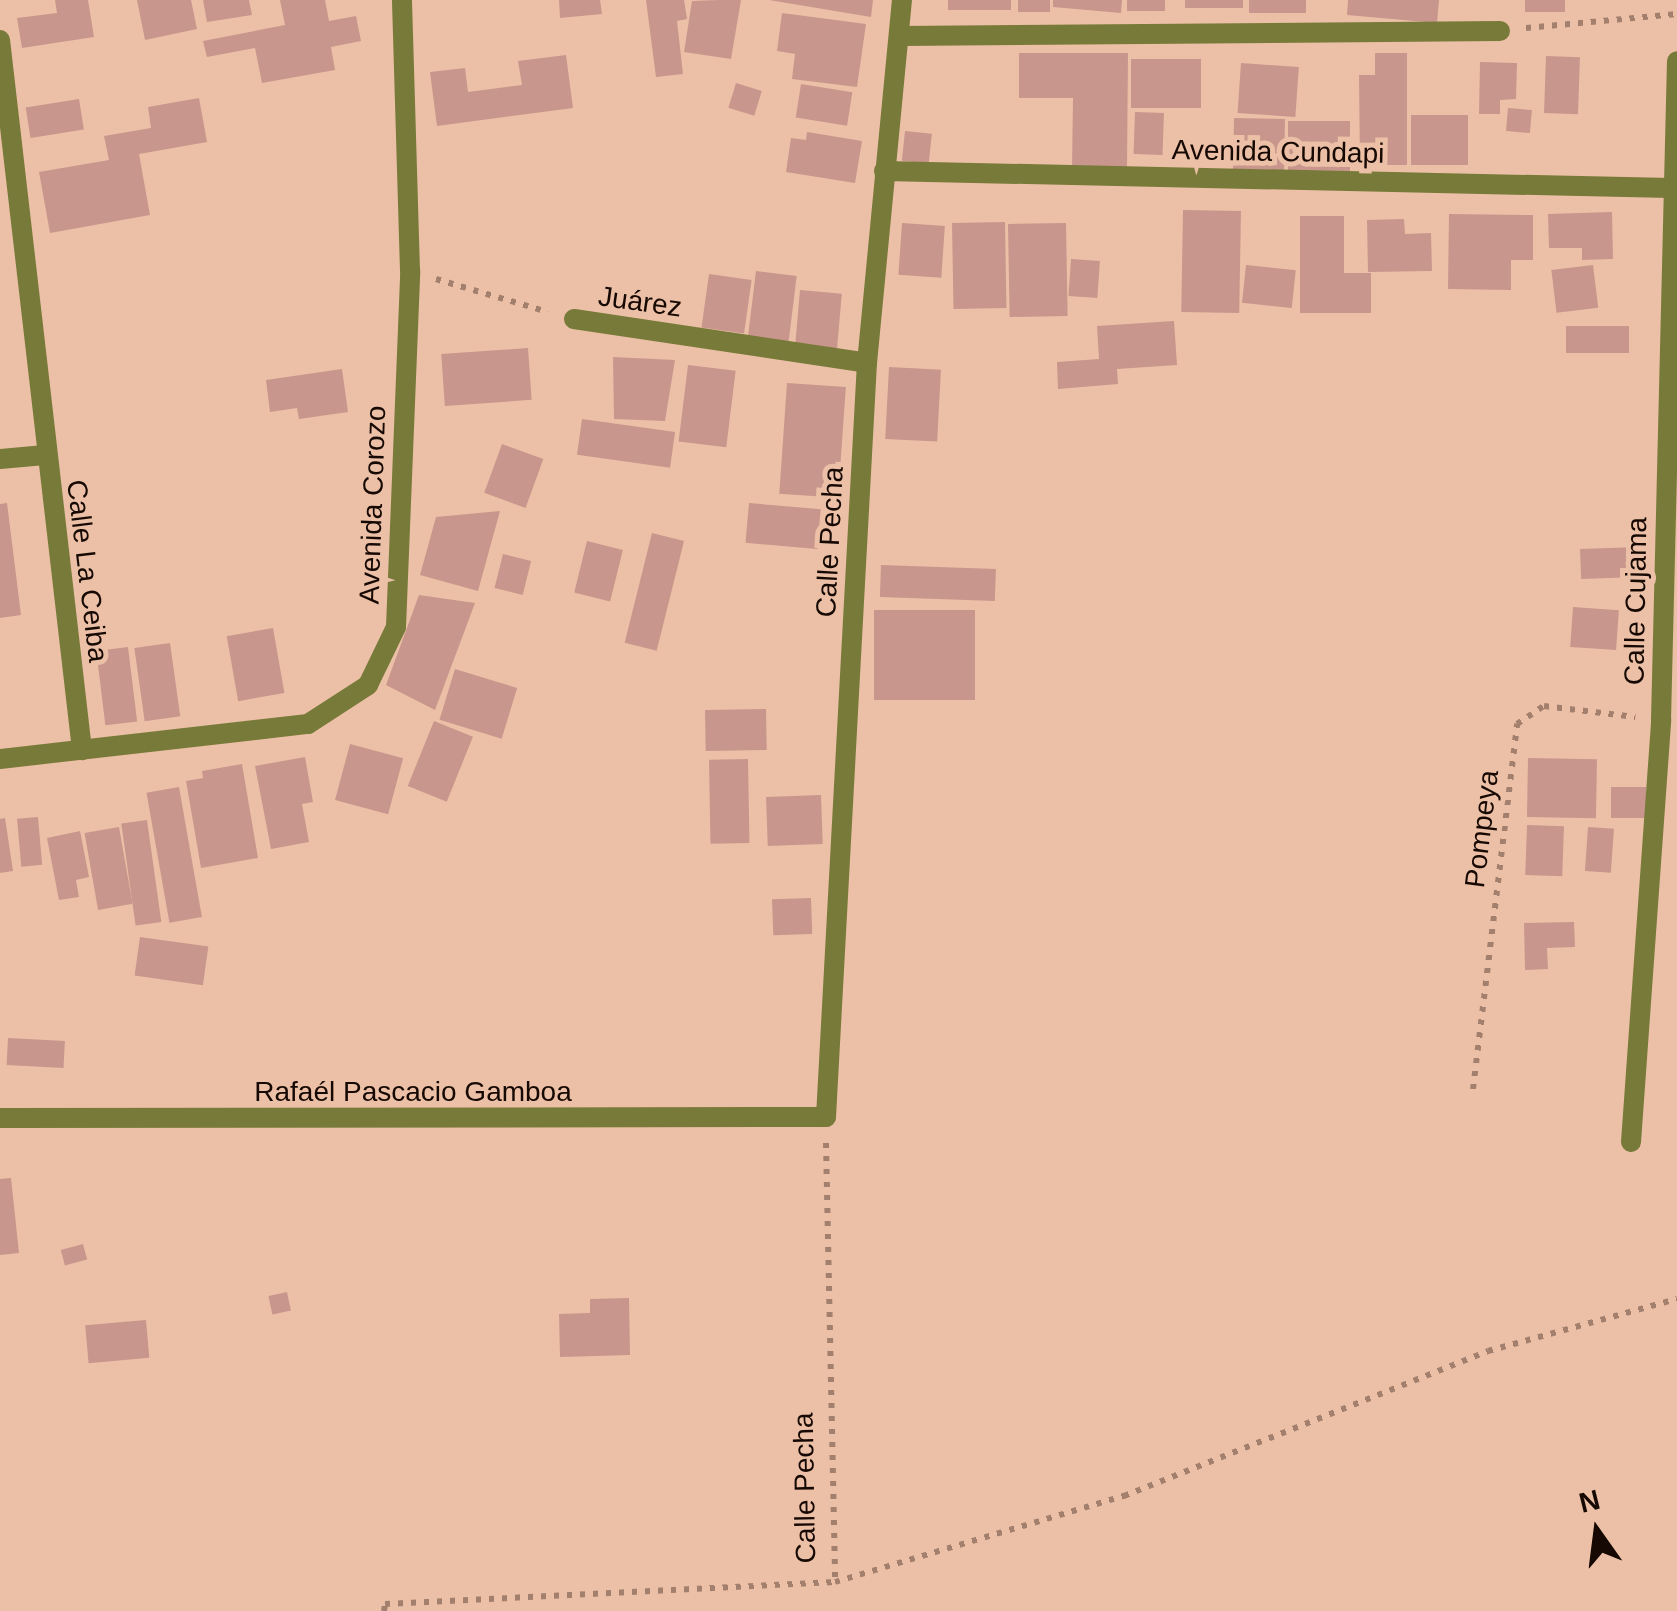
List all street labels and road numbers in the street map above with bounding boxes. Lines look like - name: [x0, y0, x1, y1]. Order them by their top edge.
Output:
- street label: Avenida Cundapi: [1171, 133, 1385, 171]
- street label: Juárez: [596, 280, 684, 324]
- street label: Avenida Corozo: [353, 405, 393, 605]
- street label: Calle Pecha: [809, 466, 851, 618]
- street label: Calle La Ceiba: [59, 478, 115, 664]
- street label: Calle Cujama: [1618, 517, 1654, 685]
- street label: Pompeya: [1458, 768, 1506, 890]
- street label: Rafaél Pascacio Gamboa: [254, 1075, 572, 1109]
- street label: Calle Pecha: [787, 1412, 823, 1564]

